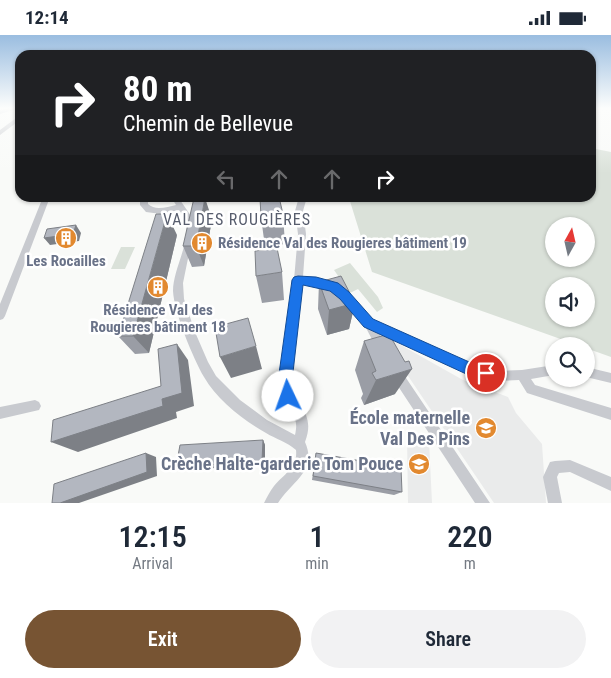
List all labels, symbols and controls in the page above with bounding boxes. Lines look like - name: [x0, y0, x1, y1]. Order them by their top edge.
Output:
- text: 12:14: [25, 6, 69, 29]
- text: 80 m: [123, 69, 192, 110]
- icon: right: [40, 70, 105, 135]
- text: Chemin de Bellevue: [123, 111, 293, 136]
- icon: left: [212, 165, 240, 193]
- icon: ahead: [265, 165, 293, 193]
- icon: ahead: [318, 165, 346, 193]
- icon: right: [371, 165, 399, 193]
- district label: VAL DES ROUGIÈRES: [163, 210, 311, 229]
- north arrow: [545, 217, 595, 267]
- map controls: [545, 217, 595, 387]
- building icon: Les Rocailles: [54, 226, 78, 250]
- building icon: Résidence Val des Rougieres bâtiment 19: [190, 231, 214, 255]
- place label: Résidence Val des Rougieres bâtiment 19: [218, 234, 467, 252]
- place label: Les Rocailles: [26, 252, 106, 270]
- building icon: Résidence Val des Rougieres bâtiment 18: [146, 275, 170, 299]
- button: sound: [545, 277, 595, 327]
- place label: Résidence Val des Rougieres bâtiment 18: [90, 301, 226, 336]
- button: search: [545, 337, 595, 387]
- pin: [465, 352, 507, 394]
- icon: arrive: [472, 359, 500, 387]
- position arrow: [261, 369, 313, 421]
- place label: École maternelle Val Des Pins: [350, 407, 470, 449]
- school or university icon: École maternelle Val Des Pins: [474, 416, 498, 440]
- school or university icon: Crèche Halte-garderie Tom Pouce: [407, 452, 431, 476]
- place label: Crèche Halte-garderie Tom Pouce: [161, 453, 403, 474]
- text: 12:15: [118, 519, 187, 554]
- text: 1: [309, 519, 325, 554]
- text: 220: [447, 519, 492, 554]
- text: Arrival: [132, 554, 173, 573]
- text: min: [305, 554, 329, 573]
- text: m: [464, 554, 476, 573]
- button: Exit: [25, 610, 301, 668]
- button: Share: [311, 610, 586, 668]

